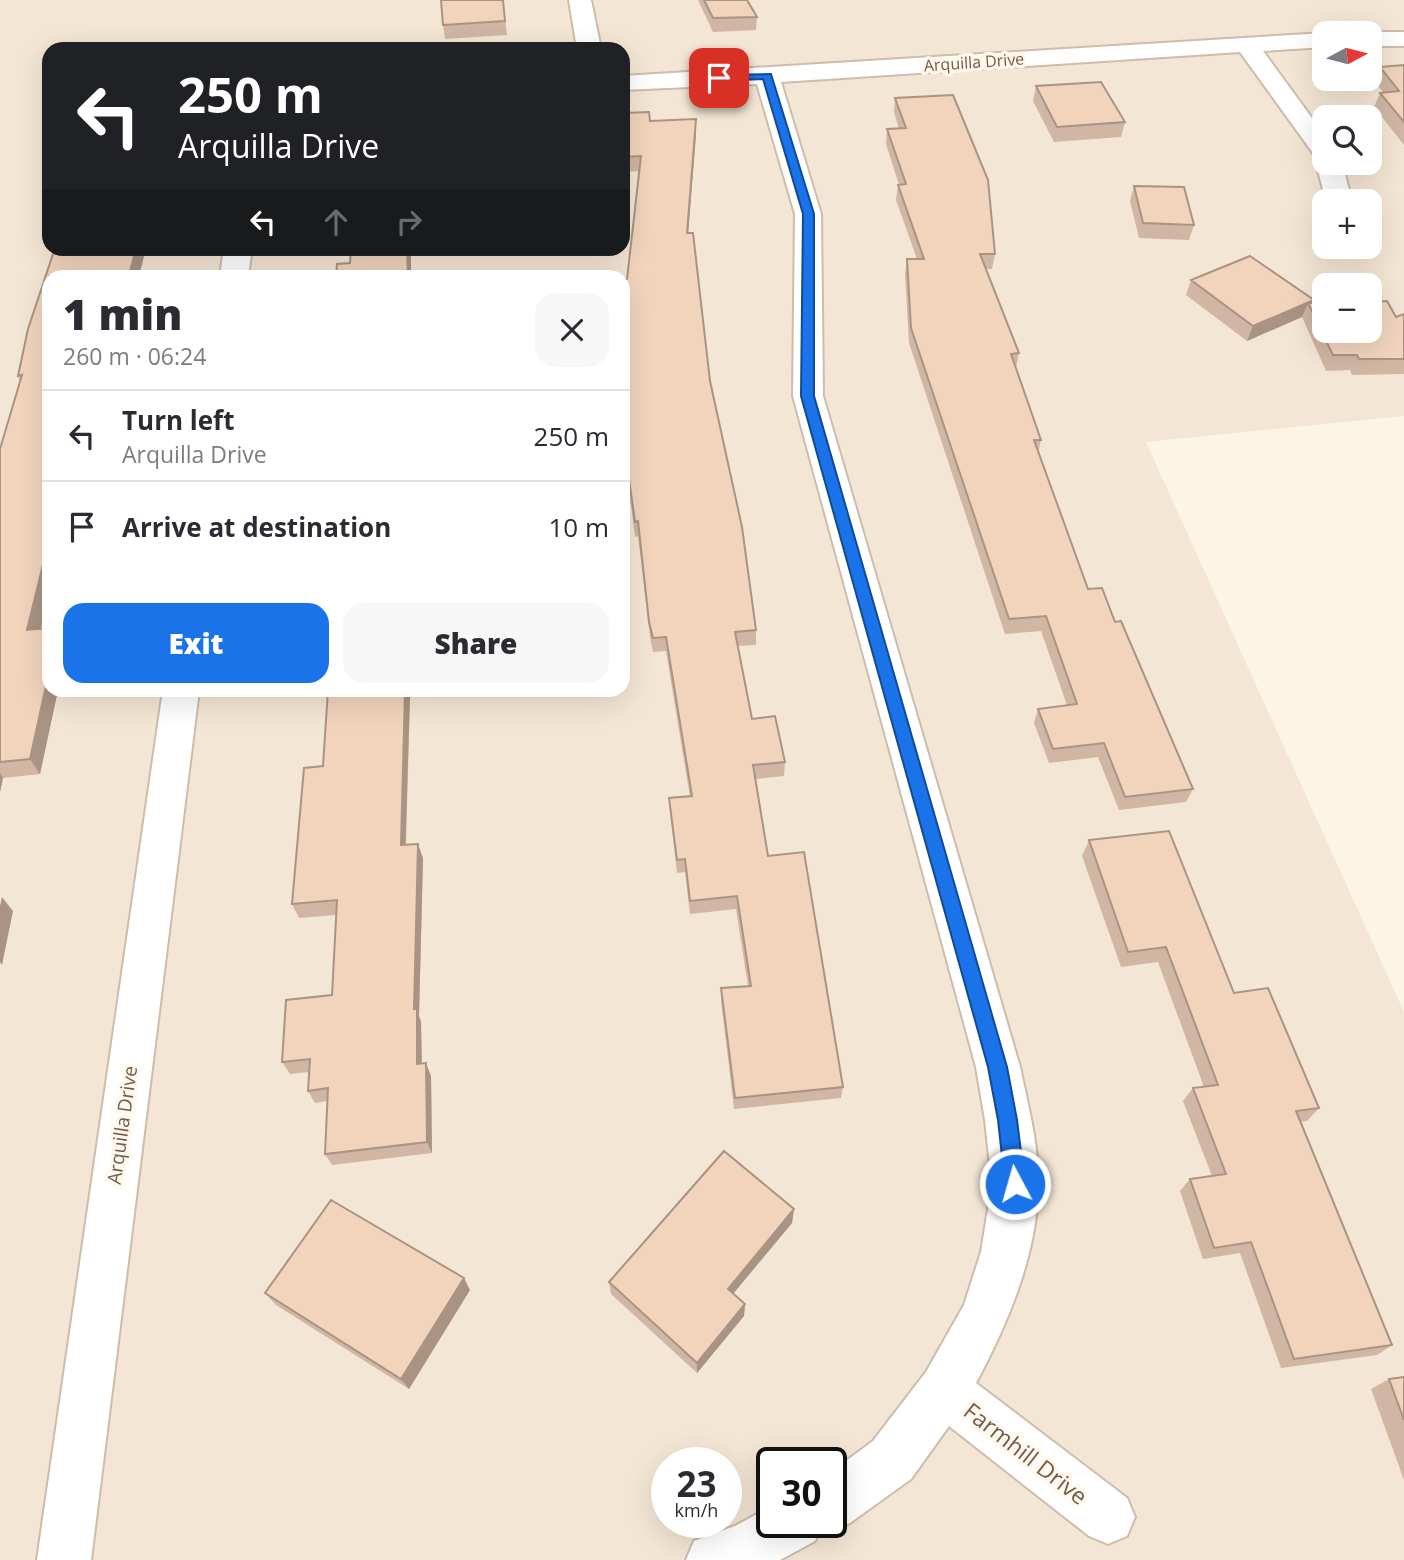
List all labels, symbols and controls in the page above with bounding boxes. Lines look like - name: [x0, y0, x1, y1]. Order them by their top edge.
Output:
- north arrow: [1312, 21, 1382, 91]
- map controls: [1312, 21, 1382, 343]
- pin: [689, 48, 749, 108]
- street label: Arquilla Drive: [923, 48, 1025, 76]
- icon: arrive: [700, 59, 738, 97]
- text: 250 m: [178, 61, 323, 127]
- icon: left: [63, 70, 154, 161]
- button: search: [1312, 105, 1382, 175]
- text: Arquilla Drive: [178, 124, 379, 167]
- button: +: [1312, 189, 1382, 259]
- icon: left: [244, 203, 282, 241]
- icon: ahead: [317, 203, 355, 241]
- icon: right: [390, 203, 428, 241]
- button: −: [1312, 273, 1382, 343]
- text: 1 min: [63, 285, 182, 342]
- button: close: [535, 293, 609, 367]
- text: 260 m · 06:24: [63, 340, 206, 372]
- text: Turn left: [122, 402, 234, 438]
- icon: left: [63, 417, 101, 455]
- text: 250 m: [534, 418, 609, 454]
- text: Arquilla Drive: [122, 438, 267, 470]
- icon: arrive: [63, 508, 101, 546]
- text: Arrive at destination: [122, 509, 391, 545]
- text: 10 m: [548, 509, 609, 545]
- button: Exit: [63, 603, 329, 683]
- button: Share: [343, 603, 609, 683]
- street label: Arquilla Drive: [101, 1064, 143, 1186]
- position arrow: [978, 1147, 1052, 1221]
- street label: Farmhill Drive: [957, 1394, 1095, 1512]
- speed limit sign: 30: [756, 1447, 847, 1538]
- text: 23: [676, 1460, 717, 1507]
- text: km/h: [675, 1498, 718, 1522]

